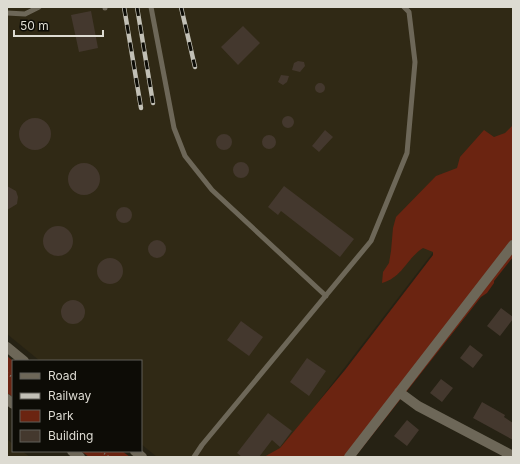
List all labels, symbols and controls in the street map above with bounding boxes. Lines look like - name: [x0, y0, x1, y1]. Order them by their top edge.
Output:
- scale bar: [14, 12, 103, 38]
- text: 50 m: [20, 18, 49, 33]
- legend: [12, 360, 142, 452]
- text: Road: [48, 368, 77, 383]
- text: Railway: [48, 388, 92, 403]
- text: Park: [48, 408, 74, 423]
- text: Building: [48, 428, 93, 443]

